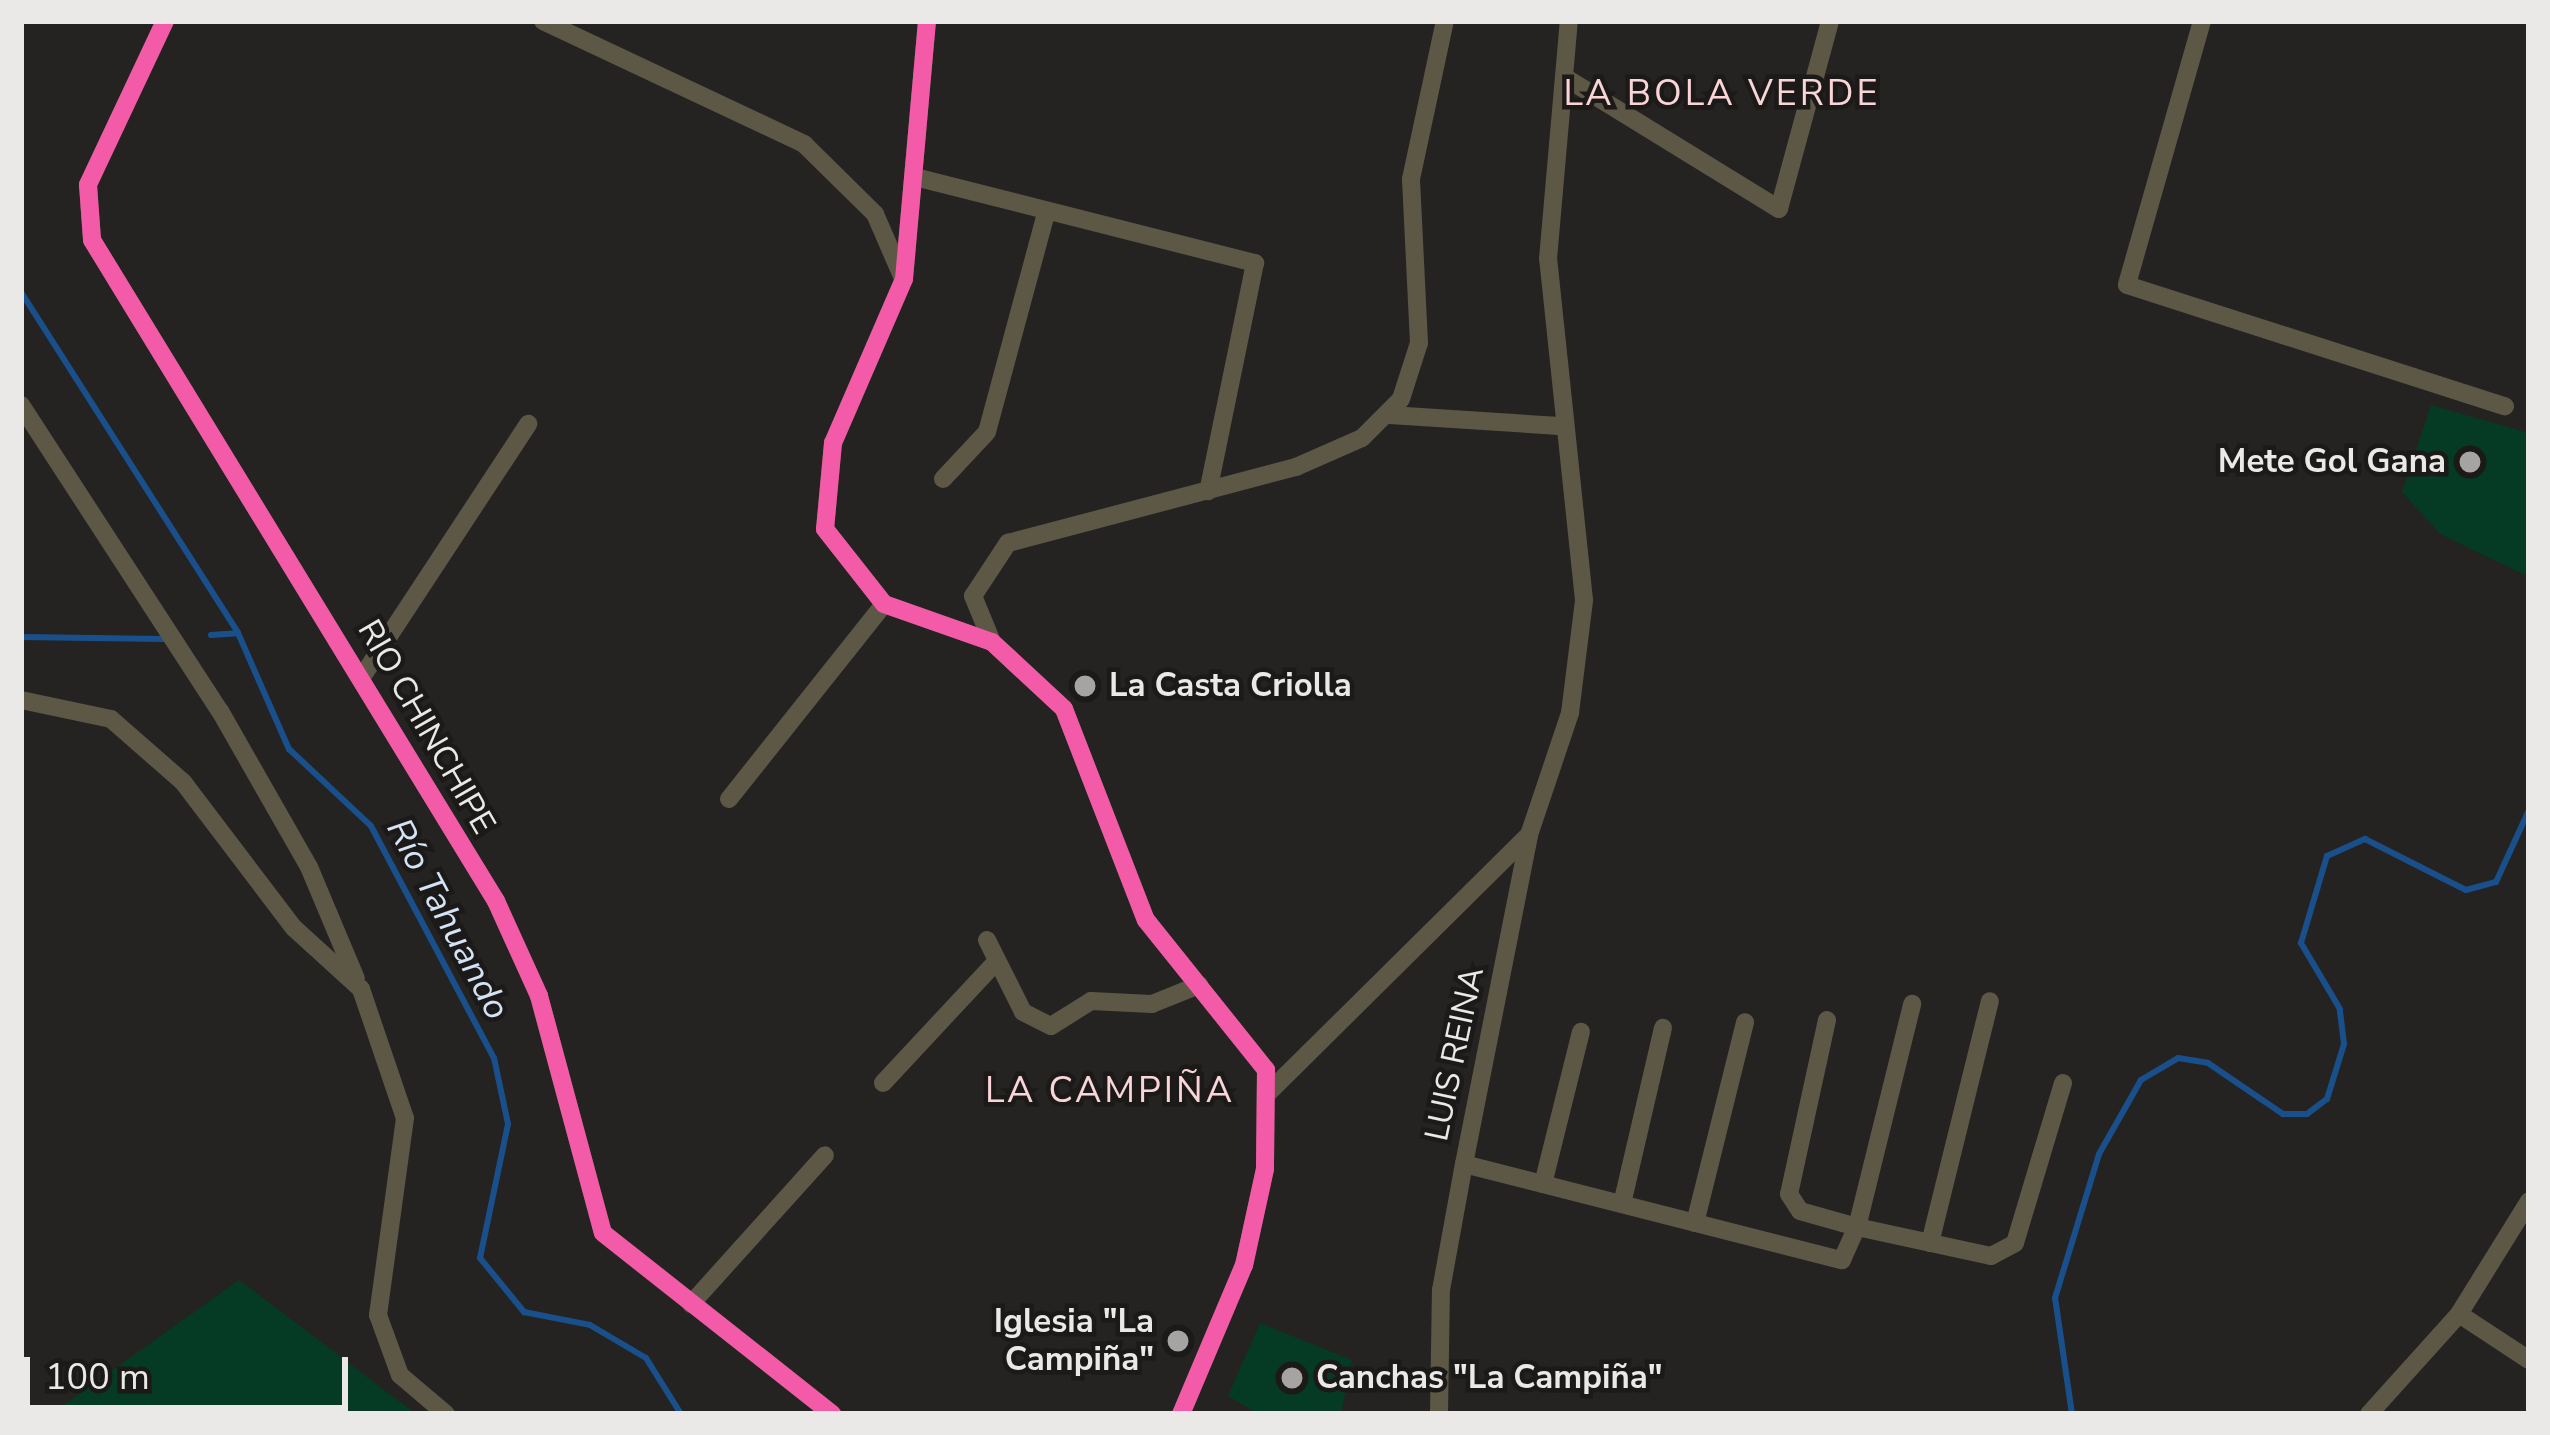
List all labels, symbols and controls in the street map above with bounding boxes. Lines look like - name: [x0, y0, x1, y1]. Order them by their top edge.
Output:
- district label: LA BOLA VERDE: [1563, 72, 1881, 116]
- place label: Mete Gol Gana: [2218, 442, 2446, 482]
- marker: Mete Gol Gana: [2457, 449, 2483, 475]
- street label: RIO CHINCHIPE: [349, 613, 503, 841]
- place label: La Casta Criolla: [1109, 666, 1352, 706]
- marker: La Casta Criolla: [1072, 673, 1098, 699]
- water label: Río Tahuando: [377, 811, 519, 1027]
- street label: LUIS REINA: [1417, 964, 1493, 1144]
- district label: LA CAMPIÑA: [985, 1069, 1235, 1113]
- place label: Iglesia "La Campiña": [994, 1302, 1154, 1380]
- marker: Iglesia "La Campiña": [1165, 1328, 1191, 1354]
- scale bar: [30, 1333, 354, 1407]
- text: 100 m: [45, 1353, 150, 1402]
- place label: Canchas "La Campiña": [1316, 1358, 1662, 1398]
- marker: Canchas "La Campiña": [1279, 1365, 1305, 1391]

